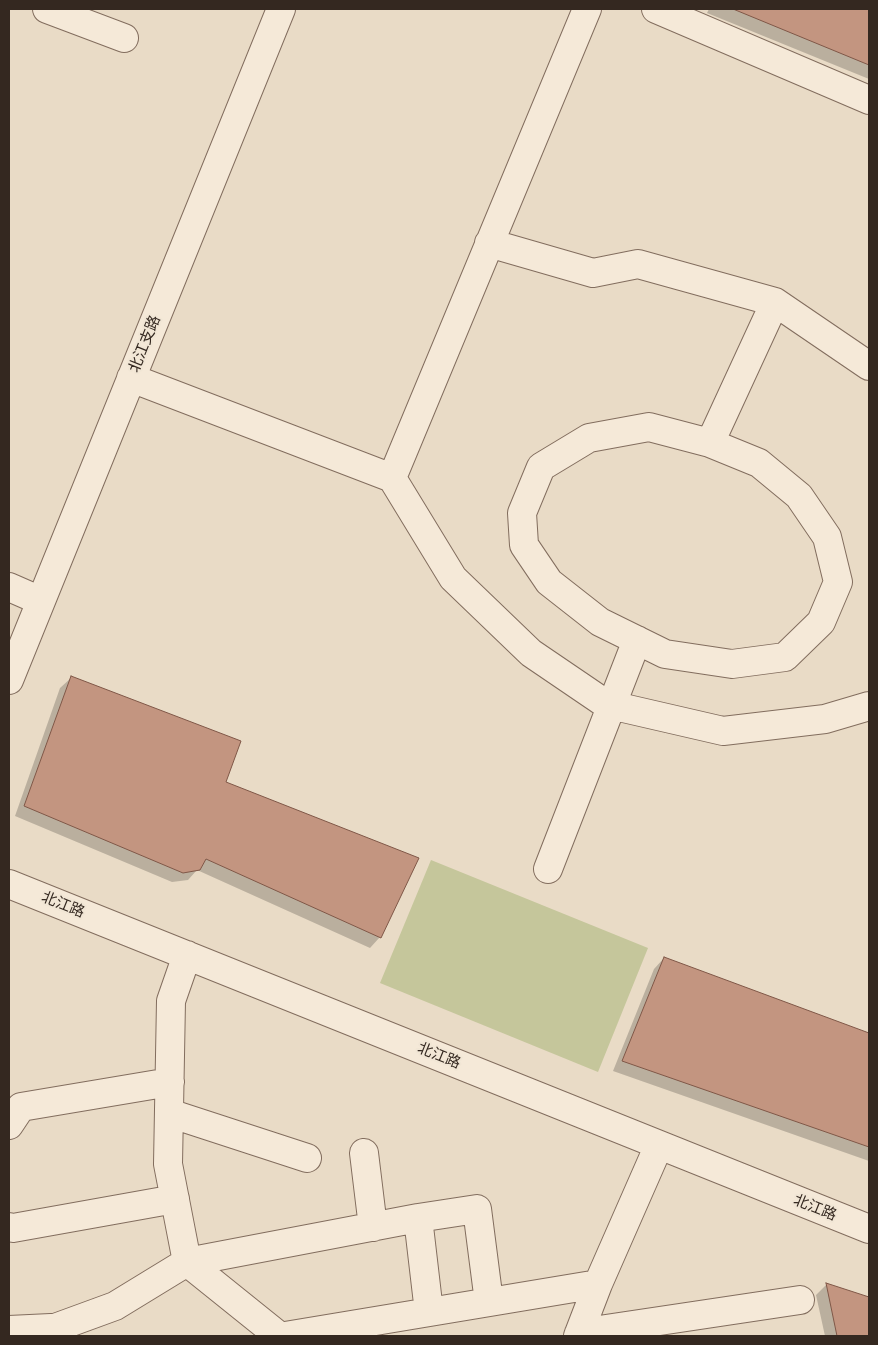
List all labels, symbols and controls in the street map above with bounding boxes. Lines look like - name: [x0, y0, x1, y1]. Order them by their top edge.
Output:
- street label: 北江支路: [125, 313, 165, 375]
- street label: 北江路: [39, 888, 87, 922]
- street label: 北江路: [415, 1039, 463, 1073]
- street label: 北江路: [791, 1191, 839, 1225]

